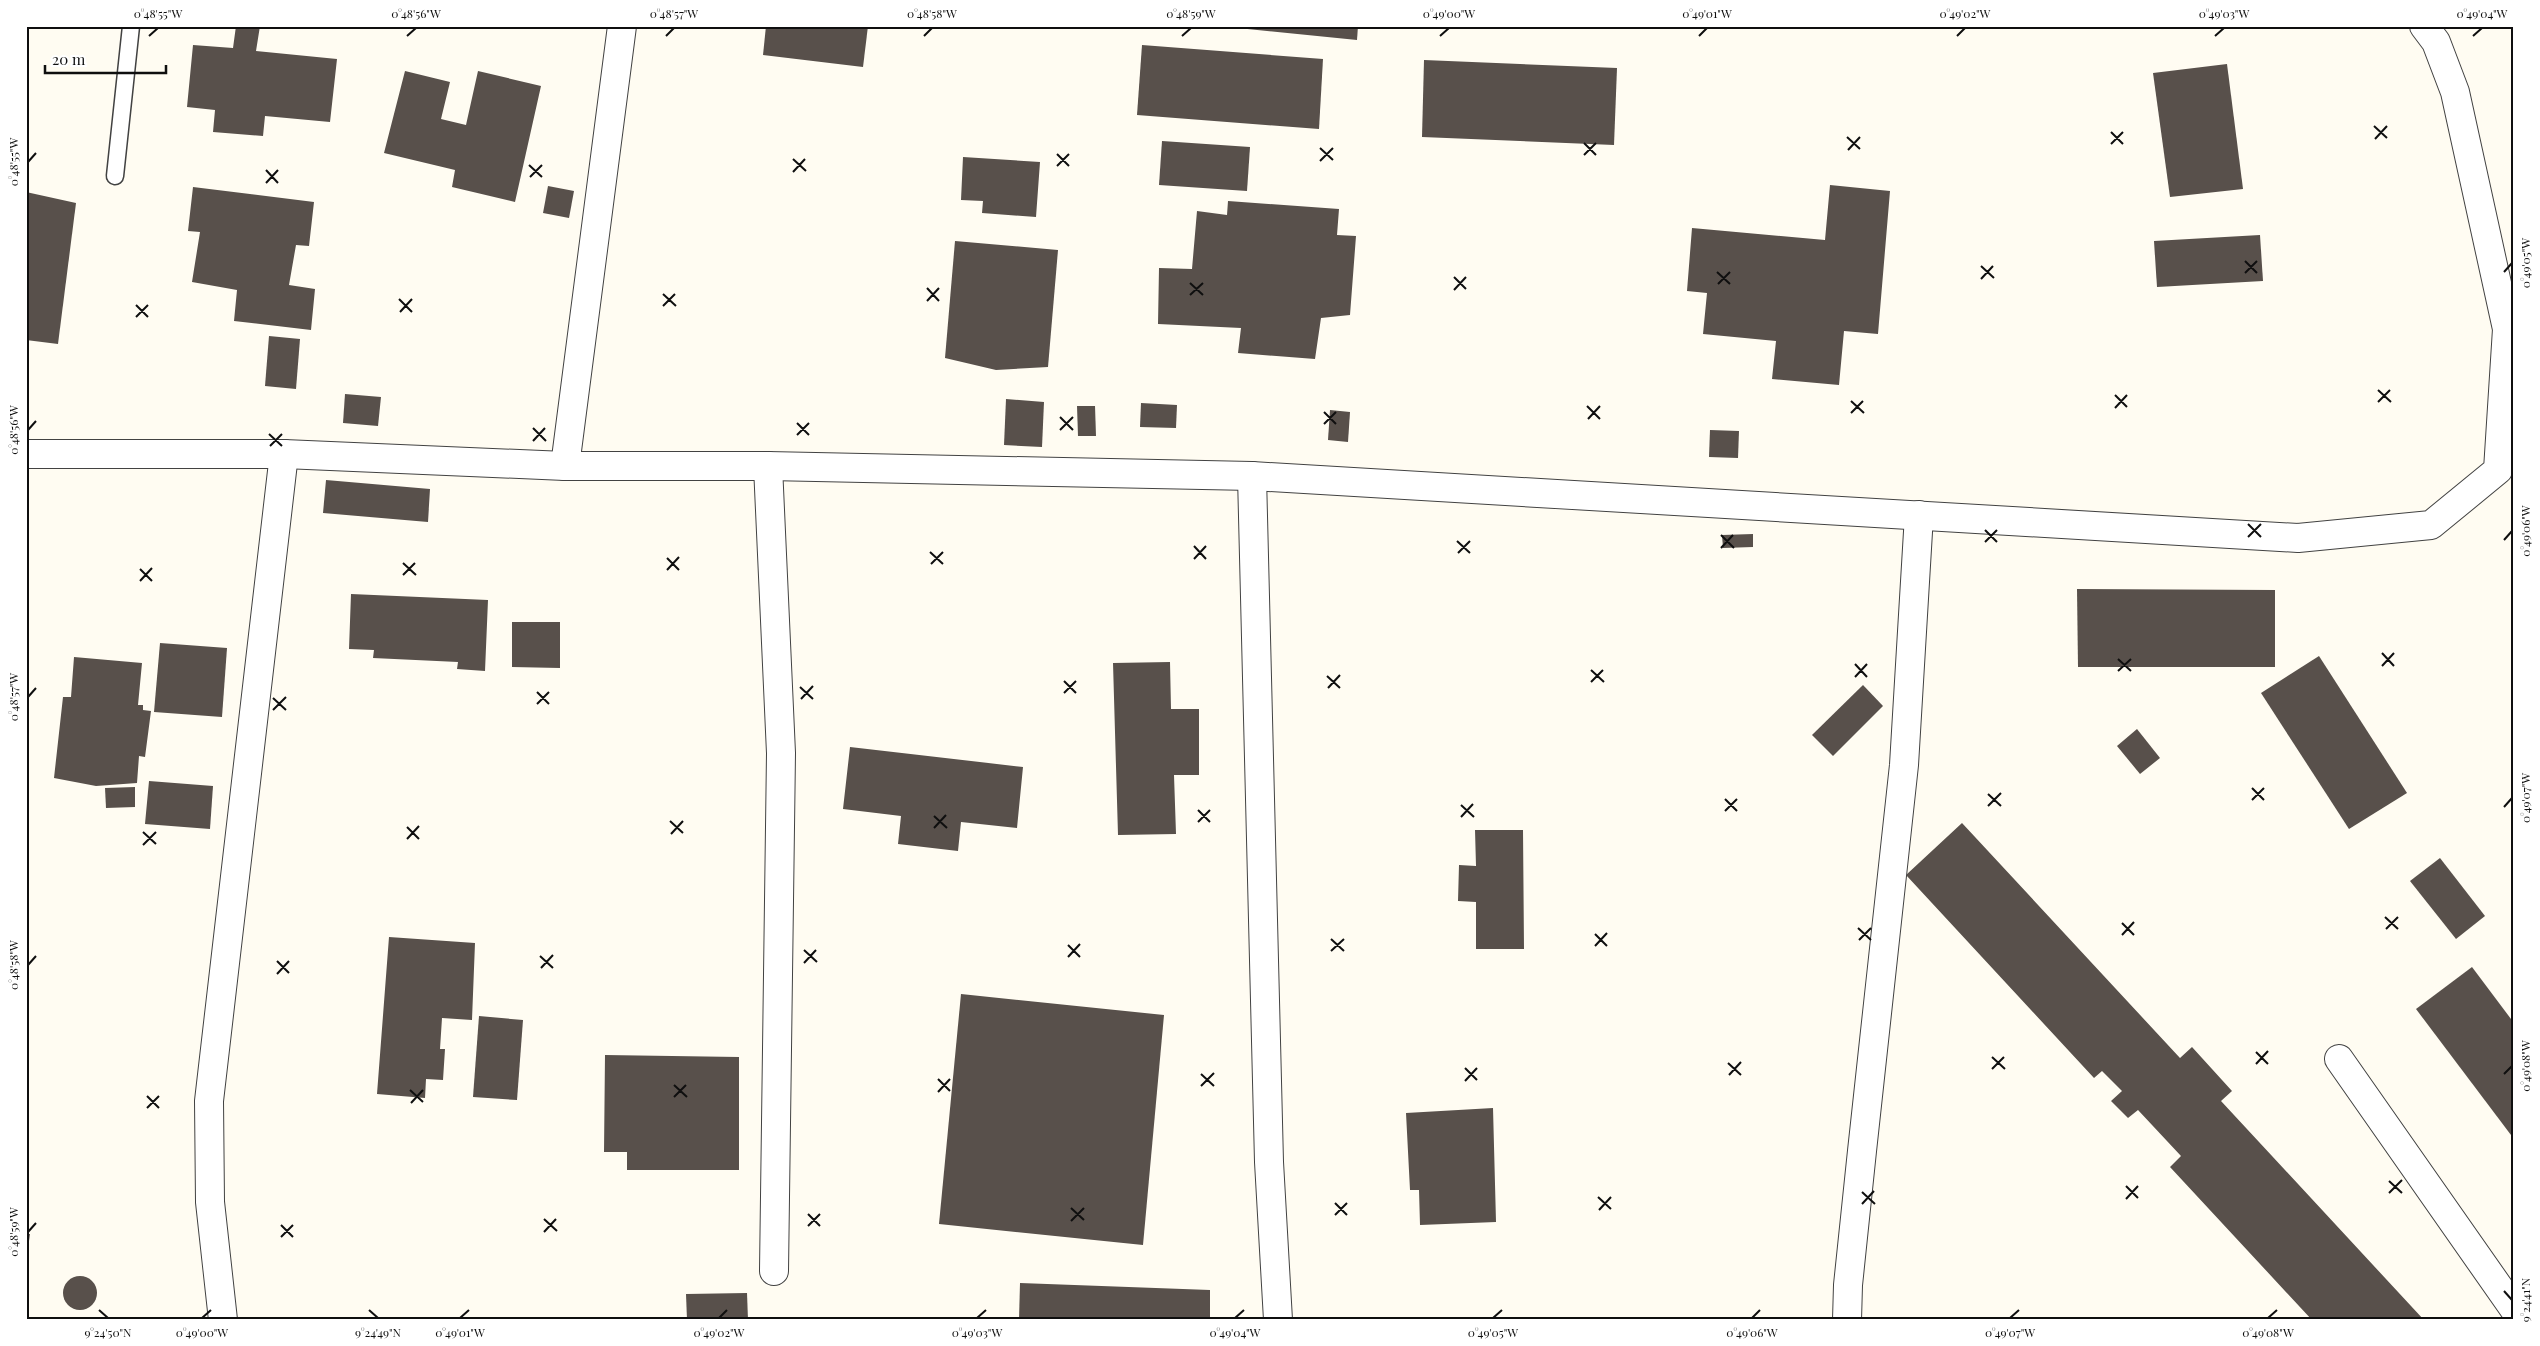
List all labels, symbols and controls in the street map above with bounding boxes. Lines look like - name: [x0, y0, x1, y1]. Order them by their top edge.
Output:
- text: 0°48'55"W: [134, 5, 182, 21]
- text: 0°48'56"W: [391, 5, 441, 21]
- text: 0°48'57"W: [650, 5, 698, 21]
- text: 0°48'58"W: [907, 5, 957, 21]
- text: 0°48'59"W: [1166, 5, 1216, 21]
- text: 0°49'00"W: [1423, 5, 1475, 21]
- text: 0°49'01"W: [1682, 5, 1732, 21]
- text: 0°49'02"W: [1940, 5, 1991, 21]
- text: 0°49'03"W: [2199, 5, 2249, 21]
- text: 0°49'04"W: [2457, 5, 2508, 21]
- scale bar: [45, 42, 166, 74]
- text: 20 m: [52, 49, 86, 69]
- text: 0°48'55"W: [5, 138, 21, 186]
- text: 0°49'05"W: [2517, 238, 2533, 288]
- text: 0°48'56"W: [5, 405, 21, 455]
- text: 0°49'06"W: [2517, 505, 2533, 557]
- text: 0°48'57"W: [5, 673, 21, 721]
- text: 0°49'07"W: [2517, 773, 2533, 823]
- text: 0°48'58"W: [5, 940, 21, 990]
- text: 0°49'08"W: [2517, 1040, 2533, 1092]
- text: 0°48'59"W: [5, 1207, 21, 1257]
- text: 9°24'41"N: [2517, 1277, 2533, 1322]
- text: 9°24'50"N: [84, 1324, 132, 1340]
- text: 0°49'00"W: [176, 1324, 228, 1340]
- text: 9°24'49"N: [355, 1324, 402, 1340]
- text: 0°49'01"W: [435, 1324, 485, 1340]
- text: 0°49'02"W: [694, 1324, 745, 1340]
- text: 0°49'03"W: [952, 1324, 1002, 1340]
- text: 0°49'04"W: [1210, 1324, 1261, 1340]
- text: 0°49'05"W: [1468, 1324, 1518, 1340]
- text: 0°49'06"W: [1726, 1324, 1778, 1340]
- text: 0°49'07"W: [1985, 1324, 2035, 1340]
- text: 0°49'08"W: [2242, 1324, 2294, 1340]

